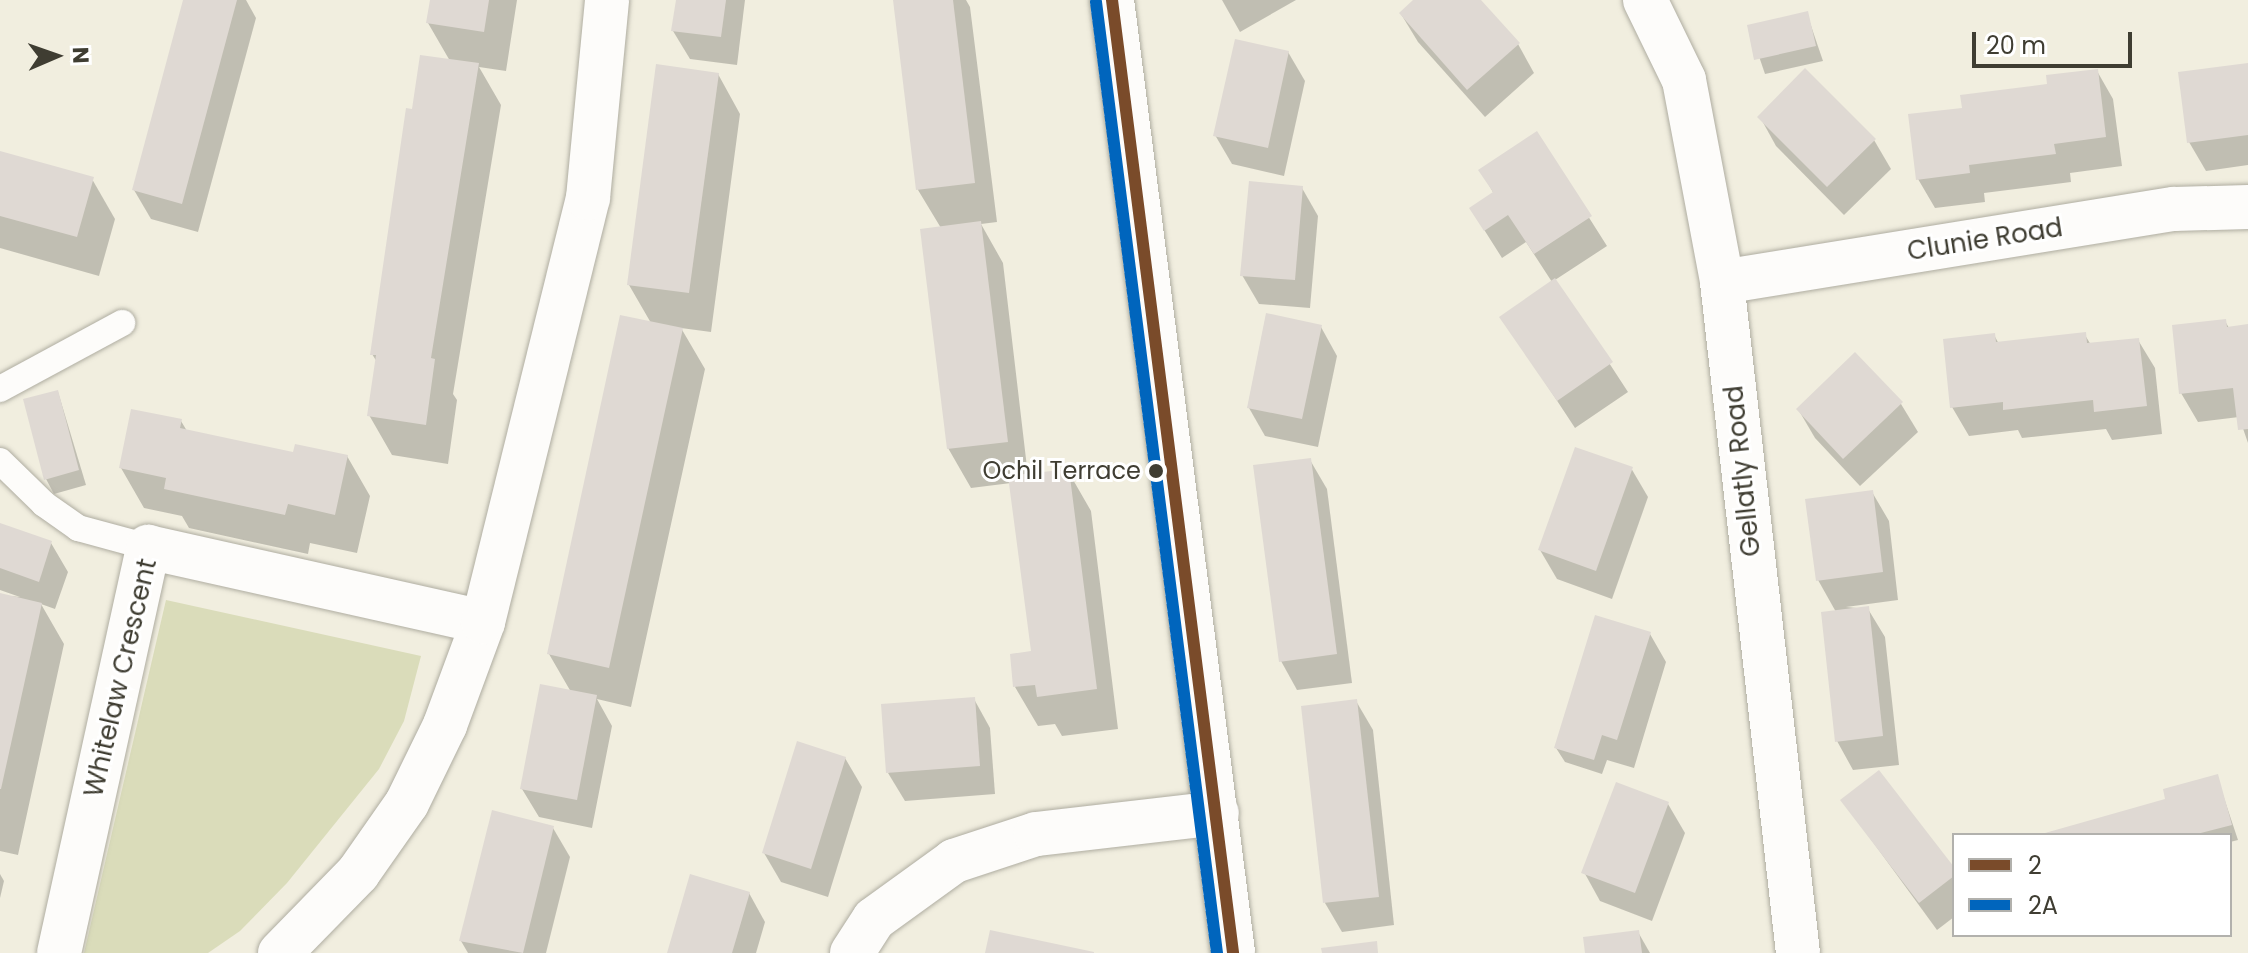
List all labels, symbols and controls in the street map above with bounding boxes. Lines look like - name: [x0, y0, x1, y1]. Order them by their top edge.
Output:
- north arrow: [16, 16, 96, 96]
- scale bar: [1976, 16, 2136, 66]
- text: 20 m: [1986, 29, 2046, 62]
- text: N: [65, 46, 96, 64]
- street label: Clunie Road: [1905, 212, 2065, 268]
- street label: Gellatly Road: [1719, 384, 1767, 558]
- place label: Ochil Terrace: [983, 457, 1141, 485]
- marker: Ochil Terrace: [1148, 463, 1164, 479]
- street label: Whitelaw Crescent: [78, 556, 164, 800]
- legend: [1952, 833, 2232, 937]
- text: 2: [2028, 849, 2042, 882]
- text: 2A: [2028, 889, 2058, 922]

